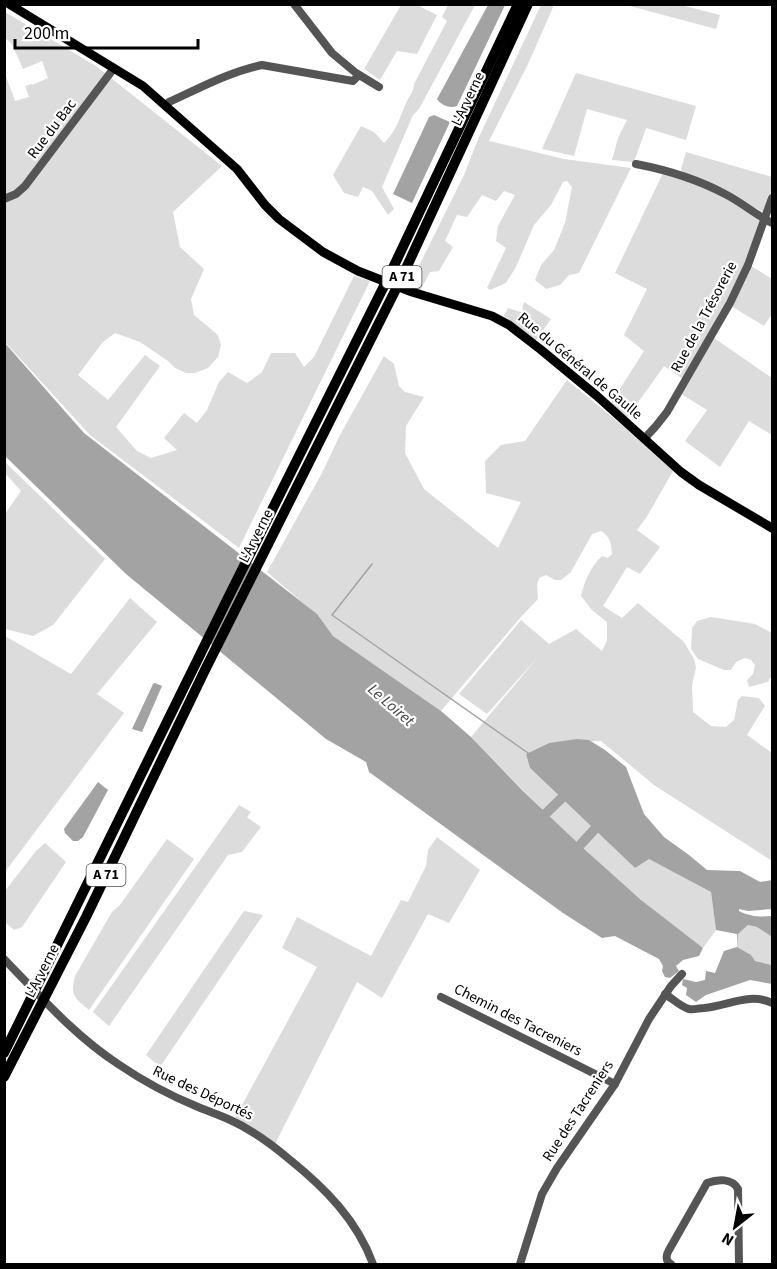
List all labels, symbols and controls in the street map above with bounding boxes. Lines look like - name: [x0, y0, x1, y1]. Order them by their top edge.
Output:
- scale bar: [15, 12, 198, 50]
- text: 200 m: [24, 21, 69, 46]
- street label: L'Arverne: [446, 68, 490, 130]
- street label: Rue du Bac: [23, 95, 81, 163]
- street label: Rue de la Trésorerie: [666, 258, 742, 376]
- road number: A 71: [382, 266, 422, 288]
- street label: Rue du Général de Gaulle: [513, 307, 647, 425]
- street label: L'Arverne: [234, 505, 278, 567]
- water label: Le Loiret: [363, 679, 420, 732]
- road number: A 71: [86, 864, 126, 886]
- street label: L'Arverne: [20, 940, 64, 1002]
- street label: Chemin des Tacreniers: [450, 979, 586, 1061]
- street label: Rue des Tacreniers: [537, 1056, 619, 1166]
- street label: Rue des Déportés: [149, 1060, 257, 1126]
- north arrow: [705, 1197, 765, 1257]
- text: N: [718, 1227, 738, 1251]

